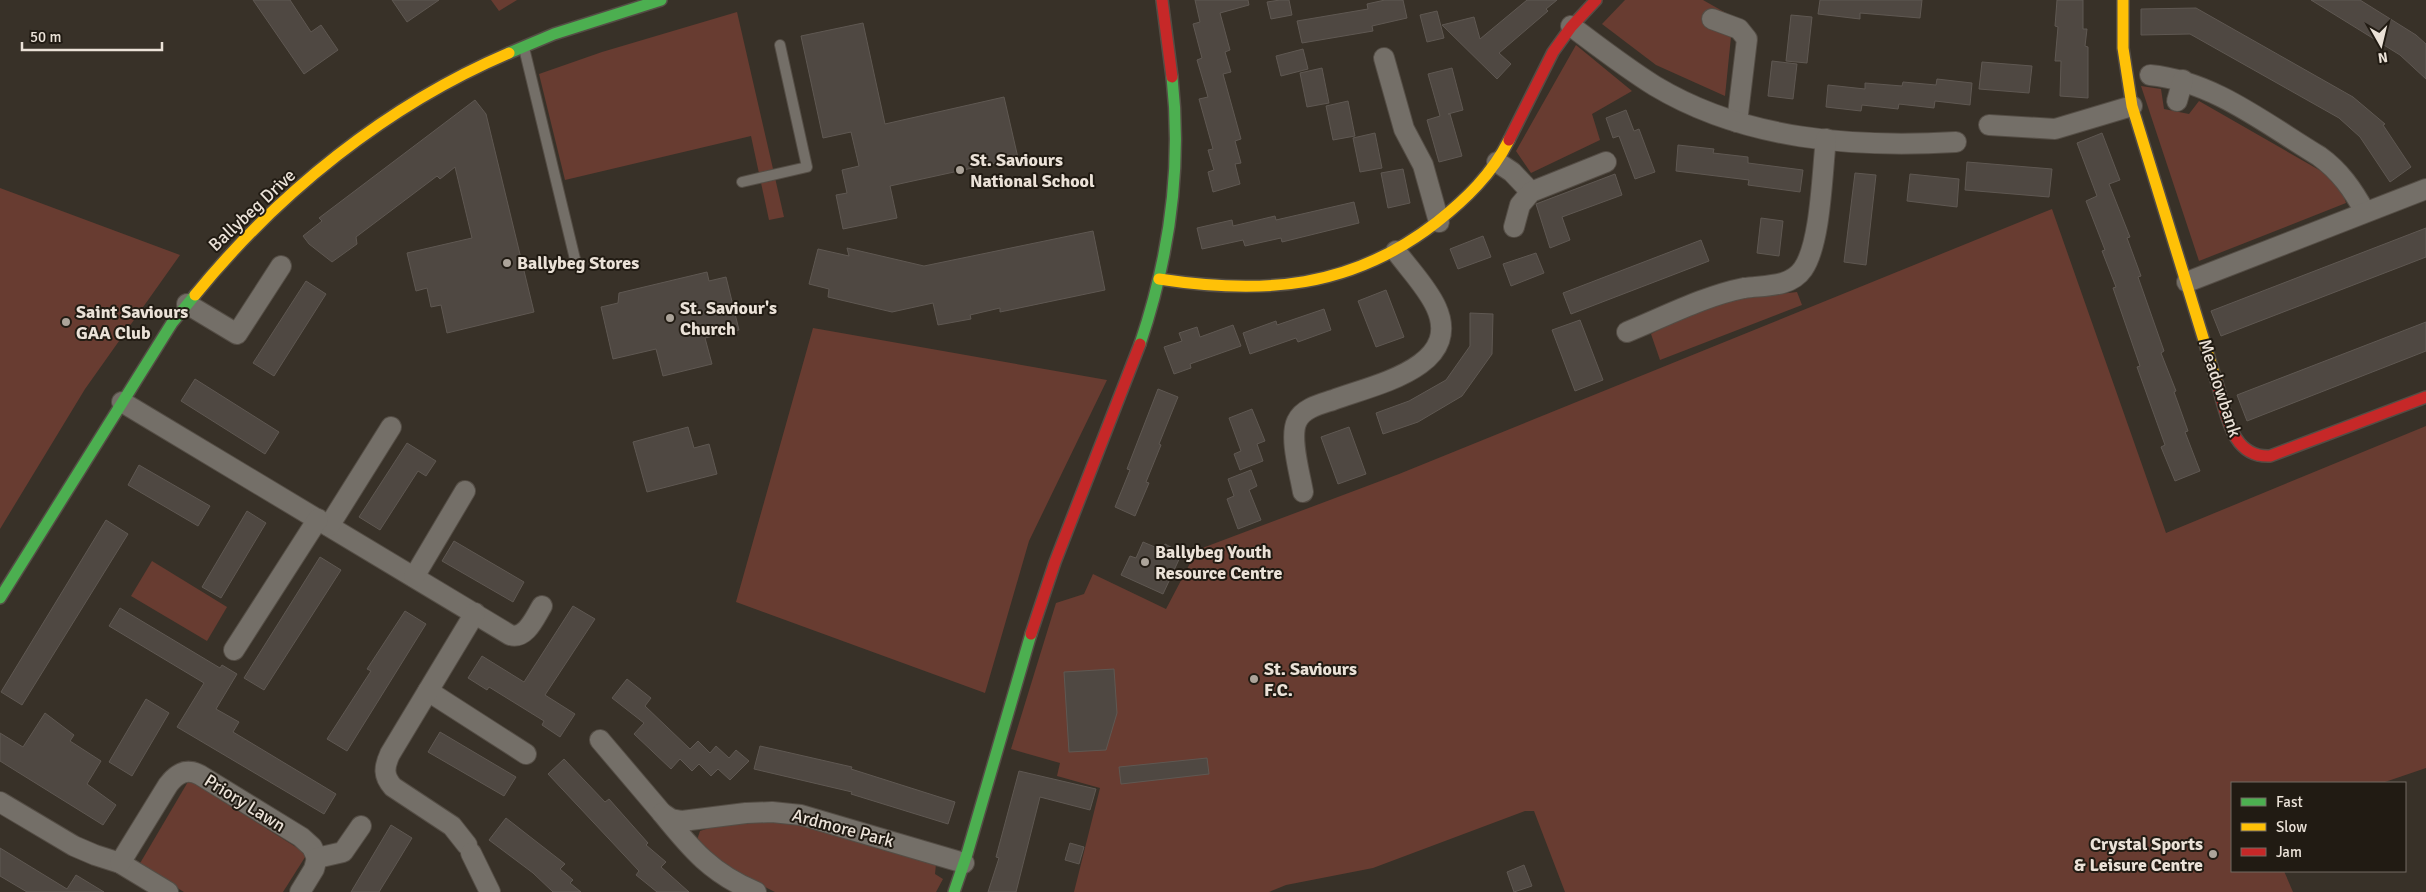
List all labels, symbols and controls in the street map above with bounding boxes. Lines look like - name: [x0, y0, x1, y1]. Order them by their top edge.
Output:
- scale bar: [22, 20, 162, 52]
- north arrow: [2356, 20, 2406, 70]
- text: 50 m: [30, 28, 61, 46]
- text: N: [2377, 48, 2389, 66]
- place label: St. Saviours National School: [970, 149, 1095, 192]
- street label: Ballybeg Drive: [204, 164, 300, 256]
- marker: St. Saviours National School: [954, 164, 966, 176]
- place label: Ballybeg Stores: [517, 252, 639, 274]
- marker: Ballybeg Stores: [501, 257, 513, 269]
- place label: St. Saviour's Church: [680, 297, 777, 340]
- place label: Saint Saviours GAA Club: [76, 301, 188, 344]
- marker: St. Saviour's Church: [664, 312, 676, 324]
- marker: Saint Saviours GAA Club: [60, 316, 72, 328]
- street label: Meadowbank: [2194, 336, 2246, 440]
- place label: Ballybeg Youth Resource Centre: [1155, 541, 1282, 584]
- marker: Ballybeg Youth Resource Centre: [1139, 556, 1151, 568]
- place label: St. Saviours F.C.: [1264, 658, 1357, 701]
- marker: St. Saviours F.C.: [1248, 673, 1260, 685]
- street label: Priory Lawn: [200, 769, 290, 837]
- legend: [2231, 782, 2406, 872]
- text: Fast: [2276, 793, 2303, 811]
- street label: Ardmore Park: [790, 804, 896, 852]
- text: Slow: [2276, 818, 2307, 836]
- place label: Crystal Sports & Leisure Centre: [2074, 833, 2203, 876]
- text: Jam: [2276, 843, 2302, 861]
- marker: Crystal Sports & Leisure Centre: [2207, 848, 2219, 860]

